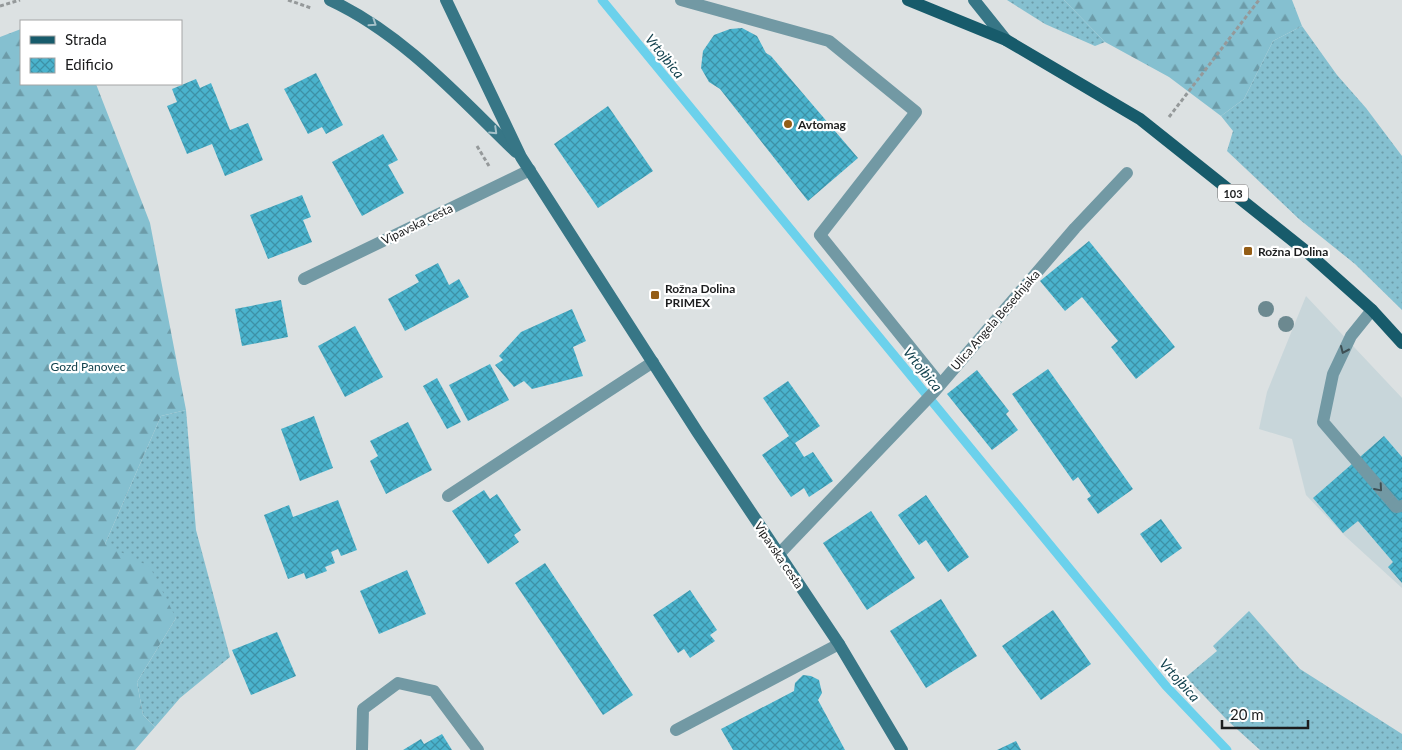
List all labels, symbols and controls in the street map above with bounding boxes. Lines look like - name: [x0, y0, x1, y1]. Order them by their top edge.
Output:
- one-way arrow: [367, 17, 376, 26]
- legend: [20, 20, 182, 85]
- text: Strada: [65, 30, 107, 48]
- water label: Vrtojbica: [642, 30, 688, 82]
- text: Edificio: [65, 55, 113, 73]
- place label: Avtomag: [797, 117, 847, 132]
- marker: Avtomag: [782, 118, 794, 130]
- one-way arrow: [488, 125, 497, 134]
- road number: 103: [1218, 184, 1248, 202]
- street label: Vipavska cesta: [379, 200, 455, 248]
- place label: Rožna Dolina: [1258, 244, 1328, 259]
- marker: Rožna Dolina: [1242, 245, 1254, 257]
- street label: Ulica Angela Besednjaka: [947, 267, 1043, 373]
- place label: Rožna Dolina PRIMEX: [665, 281, 735, 310]
- marker: Rožna Dolina PRIMEX: [649, 289, 661, 301]
- water label: Vrtojbica: [900, 343, 946, 395]
- one-way arrow: [1340, 345, 1351, 354]
- park label: Gozd Panovec: [51, 359, 126, 374]
- one-way arrow: [1374, 482, 1383, 491]
- street label: Vipavska cesta: [751, 519, 807, 591]
- water label: Vrtojbica: [1156, 655, 1204, 705]
- scale bar: [1222, 698, 1308, 730]
- text: 20 m: [1230, 705, 1264, 723]

